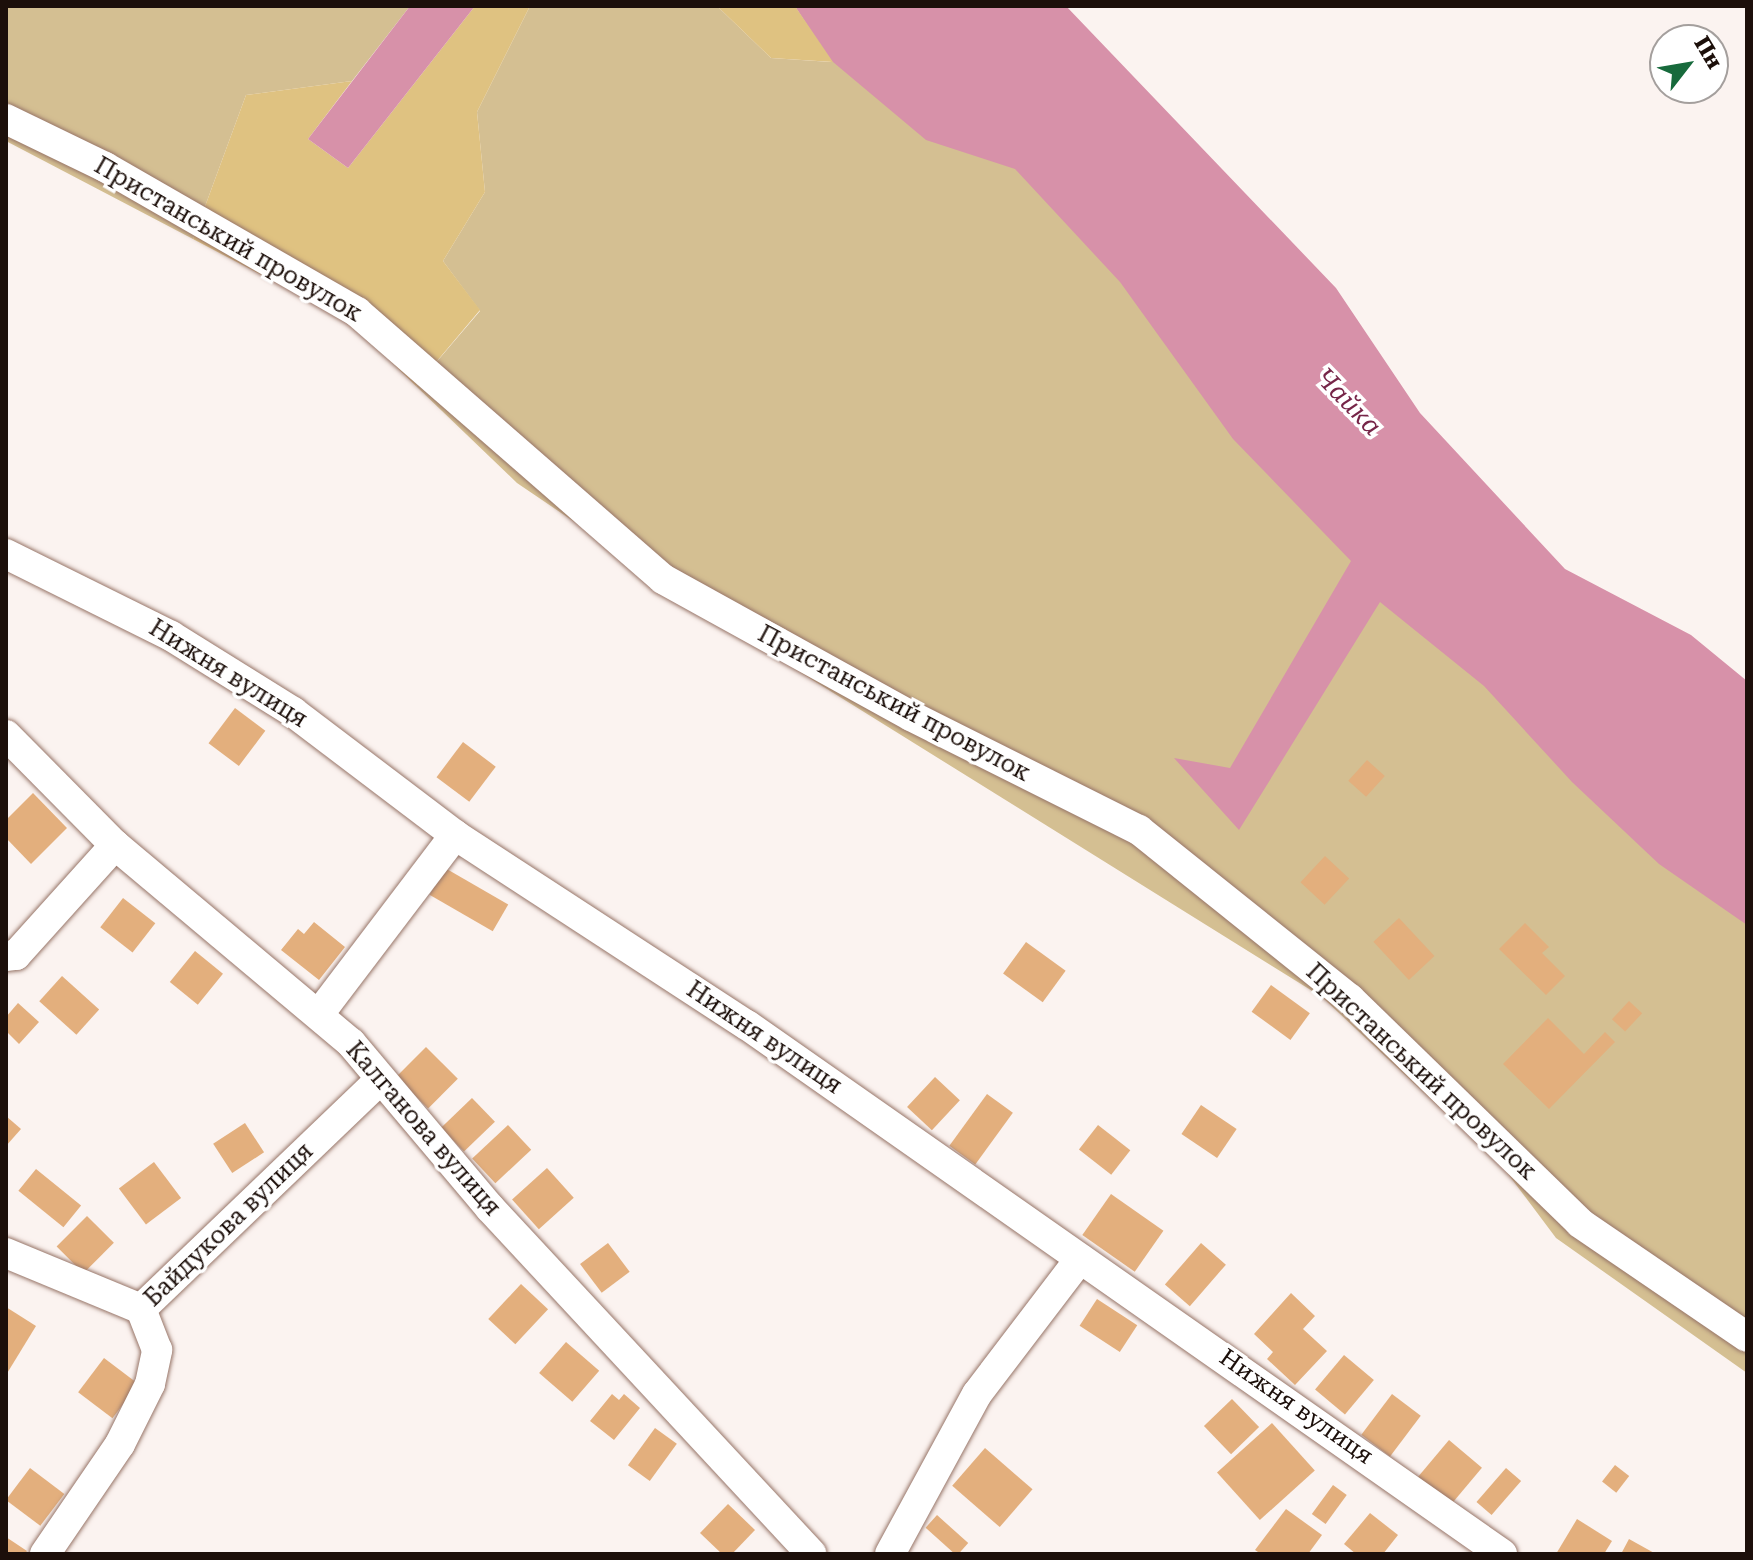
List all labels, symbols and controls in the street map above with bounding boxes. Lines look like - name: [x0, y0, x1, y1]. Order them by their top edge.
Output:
- north arrow: [1649, 24, 1729, 104]
- text: Пн: [1689, 32, 1727, 73]
- street label: Пристанський провулок: [89, 151, 367, 329]
- water label: Чайка: [1308, 362, 1388, 442]
- street label: Нижня вулиця: [144, 614, 312, 734]
- street label: Пристанський провулок: [753, 620, 1035, 788]
- street label: Пристанський провулок: [1300, 958, 1542, 1186]
- street label: Нижня вулиця: [681, 975, 847, 1101]
- street label: Калганова вулиця: [340, 1036, 506, 1222]
- street label: Байдукова вулиця: [139, 1137, 319, 1313]
- street label: Нижня вулиця: [1214, 1343, 1378, 1471]

